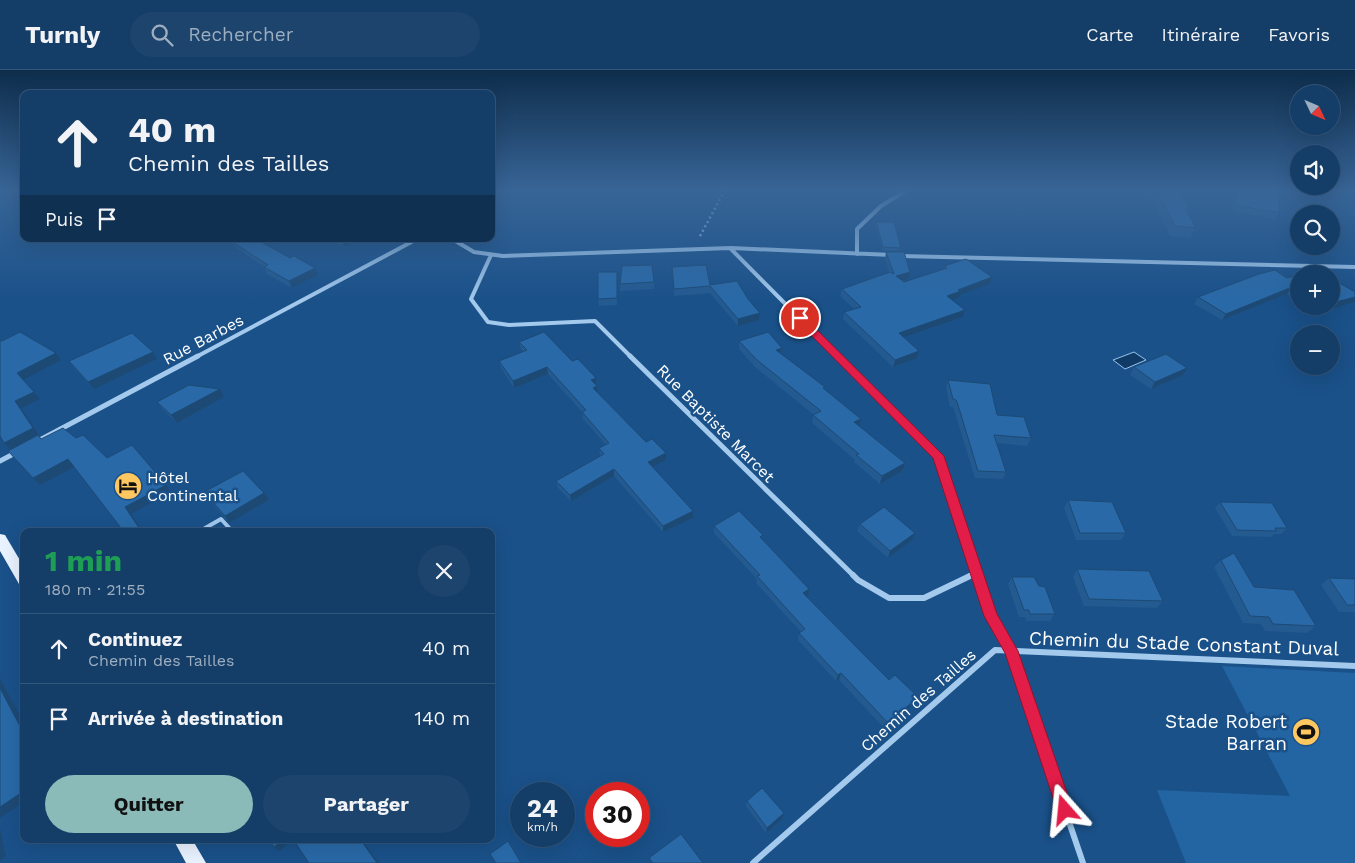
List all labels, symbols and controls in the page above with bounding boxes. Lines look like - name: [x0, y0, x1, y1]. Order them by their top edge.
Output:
- search box: [130, 12, 480, 57]
- text: Turnly: [25, 21, 100, 49]
- icon: search: [148, 21, 176, 49]
- text: Rechercher: [188, 23, 293, 46]
- text: Carte: [1086, 24, 1134, 45]
- text: Itinéraire: [1162, 24, 1240, 45]
- text: Favoris: [1268, 24, 1330, 45]
- north arrow: [1290, 85, 1340, 135]
- map controls: [1290, 85, 1340, 375]
- text: 40 m: [128, 109, 216, 151]
- icon: ahead: [45, 110, 110, 175]
- button: sound: [1290, 145, 1340, 195]
- text: Chemin des Tailles: [128, 151, 329, 176]
- icon: arrive: [93, 205, 121, 233]
- button: search: [1290, 205, 1340, 255]
- text: Puis: [45, 208, 83, 231]
- button: +: [1290, 265, 1340, 315]
- pin: [779, 297, 821, 339]
- icon: arrive: [786, 304, 814, 332]
- street label: Rue Barbes: [160, 310, 247, 369]
- button: −: [1290, 325, 1340, 375]
- street label: Rue Baptiste Marcet: [653, 361, 779, 486]
- place label: Hôtel Continental: [147, 468, 238, 505]
- hotel icon: Hôtel Continental: [113, 471, 143, 501]
- text: 1 min: [45, 543, 122, 578]
- button: close: [418, 545, 470, 597]
- text: 180 m · 21:55: [45, 580, 145, 599]
- street label: Chemin du Stade Constant Duval: [1029, 627, 1340, 660]
- text: Continuez: [88, 628, 182, 651]
- icon: ahead: [45, 635, 73, 663]
- text: 40 m: [422, 637, 470, 660]
- street label: Chemin des Tailles: [857, 645, 980, 756]
- text: Chemin des Tailles: [88, 651, 235, 670]
- icon: arrive: [45, 705, 73, 733]
- text: Arrivée à destination: [88, 707, 283, 730]
- text: 140 m: [415, 707, 470, 730]
- place label: Stade Robert Barran: [1165, 710, 1287, 755]
- sports icon: Stade Robert Barran: [1291, 717, 1321, 747]
- button: Quitter: [45, 775, 253, 833]
- button: Partager: [263, 775, 470, 833]
- speed limit sign: 30: [585, 782, 650, 847]
- position arrow: [1038, 783, 1090, 835]
- text: 24: [527, 794, 558, 823]
- text: km/h: [527, 820, 558, 834]

